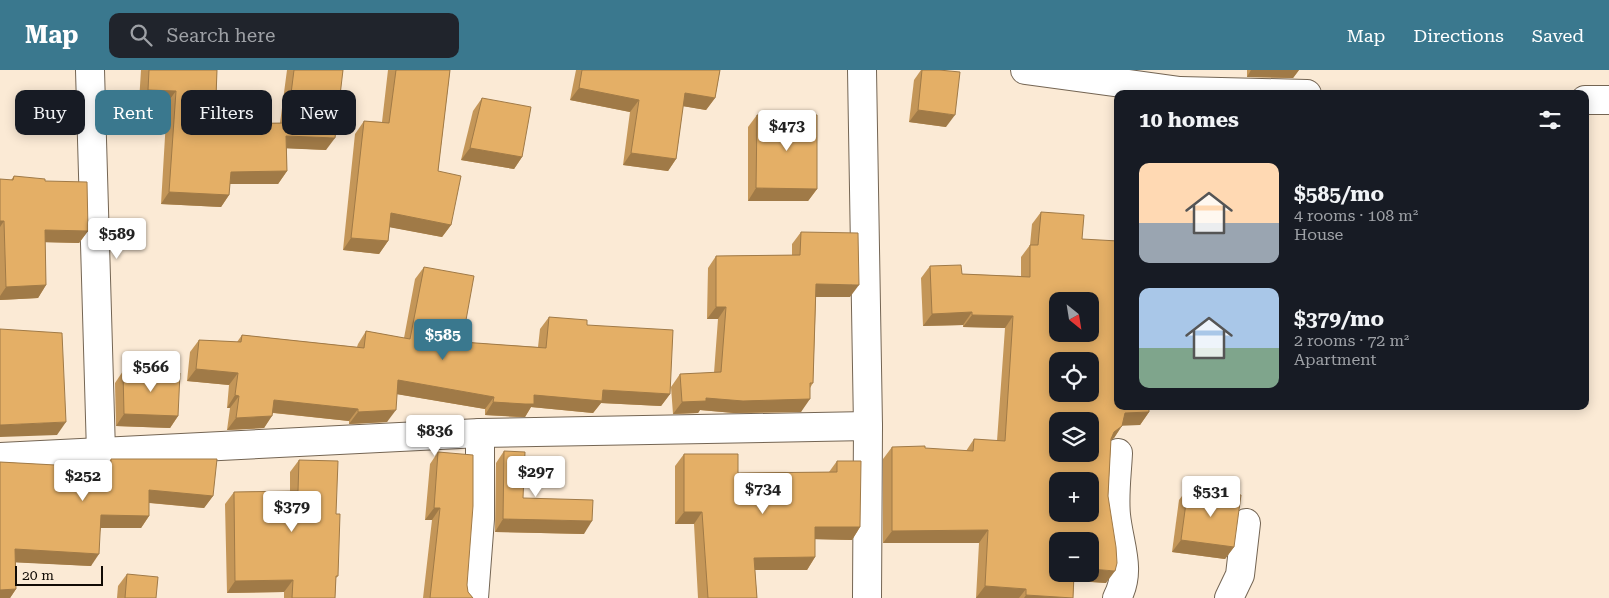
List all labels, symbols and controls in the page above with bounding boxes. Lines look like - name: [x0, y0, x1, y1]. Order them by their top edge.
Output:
- search box: [109, 13, 459, 58]
- text: Map: [25, 21, 79, 49]
- icon: search: [127, 21, 155, 49]
- text: Search here: [167, 24, 275, 47]
- text: Map: [1347, 25, 1385, 46]
- text: Directions: [1413, 25, 1504, 46]
- text: Saved: [1532, 25, 1584, 46]
- chip: Buy: [15, 90, 85, 135]
- chip: Rent: [95, 90, 171, 135]
- chip: Filters: [181, 90, 272, 135]
- chip: New: [282, 90, 356, 135]
- icon: filters: [1536, 106, 1564, 134]
- text: 10 homes: [1139, 108, 1239, 132]
- pin: $473: [757, 109, 817, 152]
- text: $473: [769, 116, 805, 135]
- text: $585/mo: [1294, 182, 1384, 206]
- icon: home: [1179, 183, 1239, 243]
- text: 4 rooms · 108 m²: [1294, 206, 1418, 225]
- pin: $589: [87, 218, 147, 260]
- text: $589: [99, 224, 135, 243]
- text: House: [1294, 225, 1343, 244]
- north arrow: [1049, 292, 1099, 342]
- map controls: [1049, 292, 1099, 582]
- text: $379/mo: [1294, 307, 1384, 331]
- icon: home: [1179, 308, 1239, 368]
- pin: $585: [413, 318, 473, 361]
- text: $585: [425, 325, 461, 344]
- text: 2 rooms · 72 m²: [1294, 331, 1409, 350]
- pin: $566: [121, 350, 181, 393]
- text: Apartment: [1294, 350, 1377, 369]
- button: locate: [1049, 352, 1099, 402]
- text: $566: [133, 357, 169, 376]
- button: layers: [1049, 412, 1099, 462]
- pin: $836: [405, 414, 465, 457]
- text: $836: [417, 421, 453, 440]
- pin: $297: [506, 456, 566, 498]
- pin: $252: [53, 460, 113, 502]
- text: $297: [518, 462, 554, 481]
- text: $252: [65, 466, 101, 485]
- pin: $734: [733, 472, 793, 515]
- button: +: [1049, 472, 1099, 522]
- pin: $531: [1181, 476, 1241, 518]
- text: $734: [745, 479, 781, 498]
- text: $531: [1193, 482, 1229, 501]
- pin: $379: [262, 490, 322, 533]
- text: $379: [274, 497, 310, 516]
- button: −: [1049, 532, 1099, 582]
- scale bar: [15, 563, 102, 586]
- text: 20 m: [22, 567, 54, 583]

